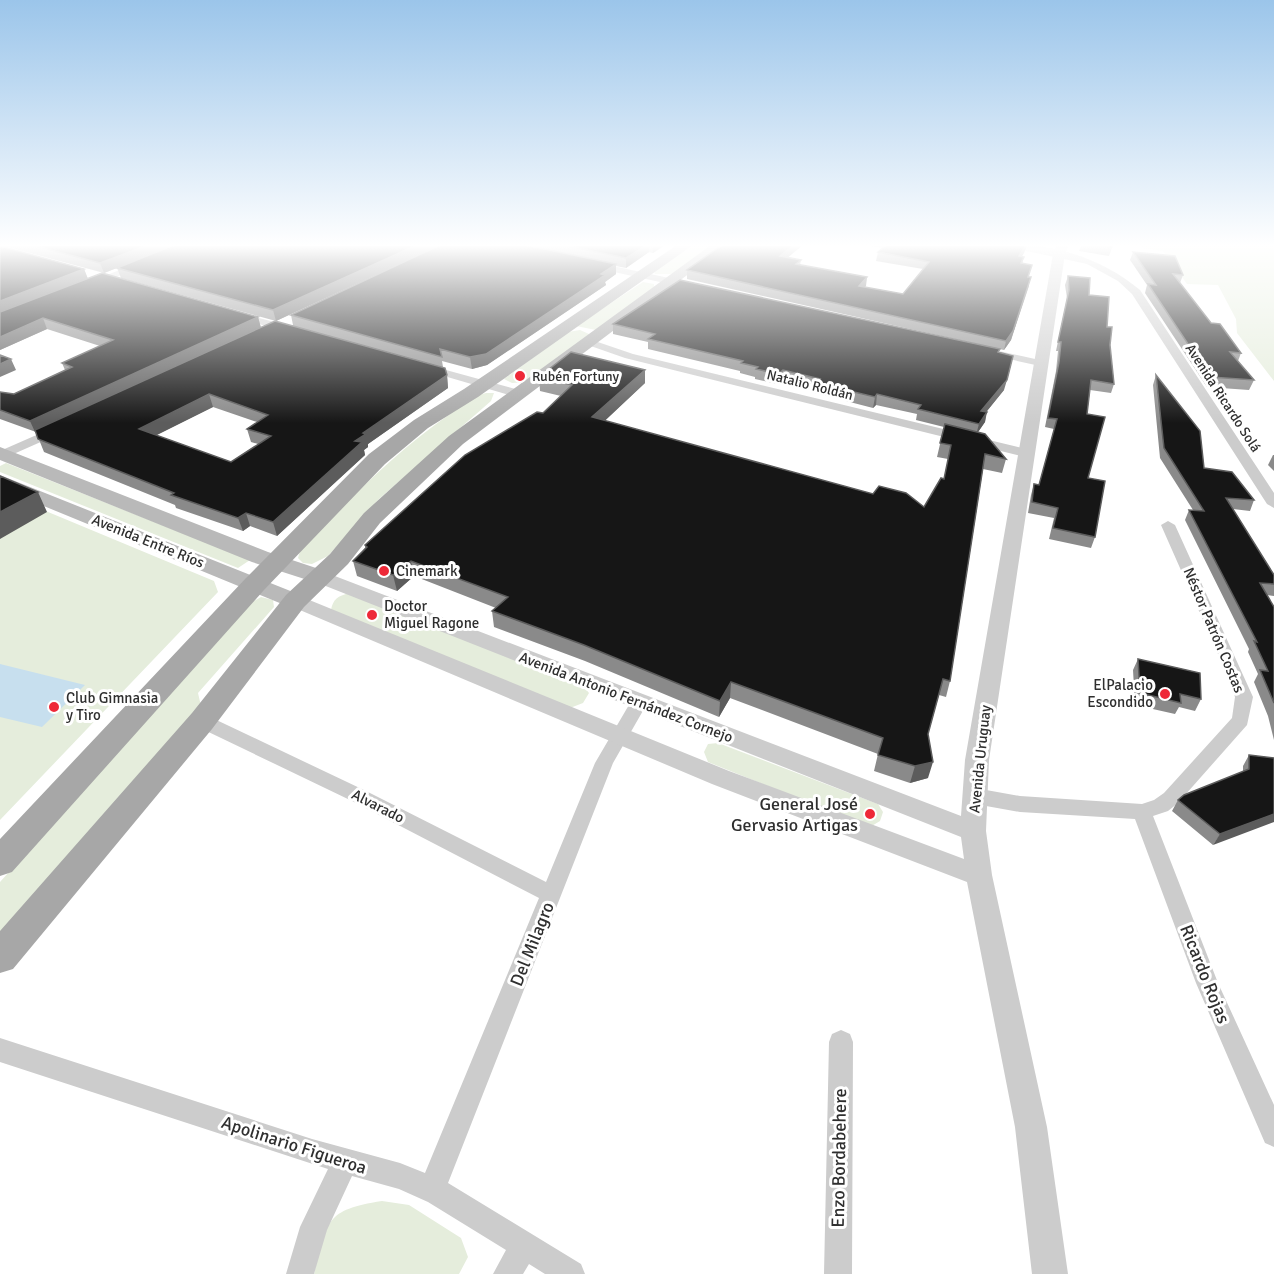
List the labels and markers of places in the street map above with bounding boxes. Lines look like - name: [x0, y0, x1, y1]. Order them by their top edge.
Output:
- place label: Rubén Fortuny: [532, 368, 619, 385]
- marker: Rubén Fortuny: [513, 369, 527, 383]
- place label: Cinemark: [396, 562, 458, 580]
- marker: Cinemark: [377, 564, 391, 578]
- place label: Doctor Miguel Ragone: [384, 597, 479, 632]
- marker: Doctor Miguel Ragone: [365, 608, 379, 622]
- place label: ElPalacio Escondido: [1087, 676, 1153, 711]
- marker: ElPalacio Escondido: [1158, 687, 1172, 701]
- place label: Club Gimnasia y Tiro: [66, 689, 158, 724]
- marker: Club Gimnasia y Tiro: [47, 700, 61, 714]
- place label: General José Gervasio Artigas: [731, 793, 858, 836]
- marker: General José Gervasio Artigas: [863, 807, 877, 821]

